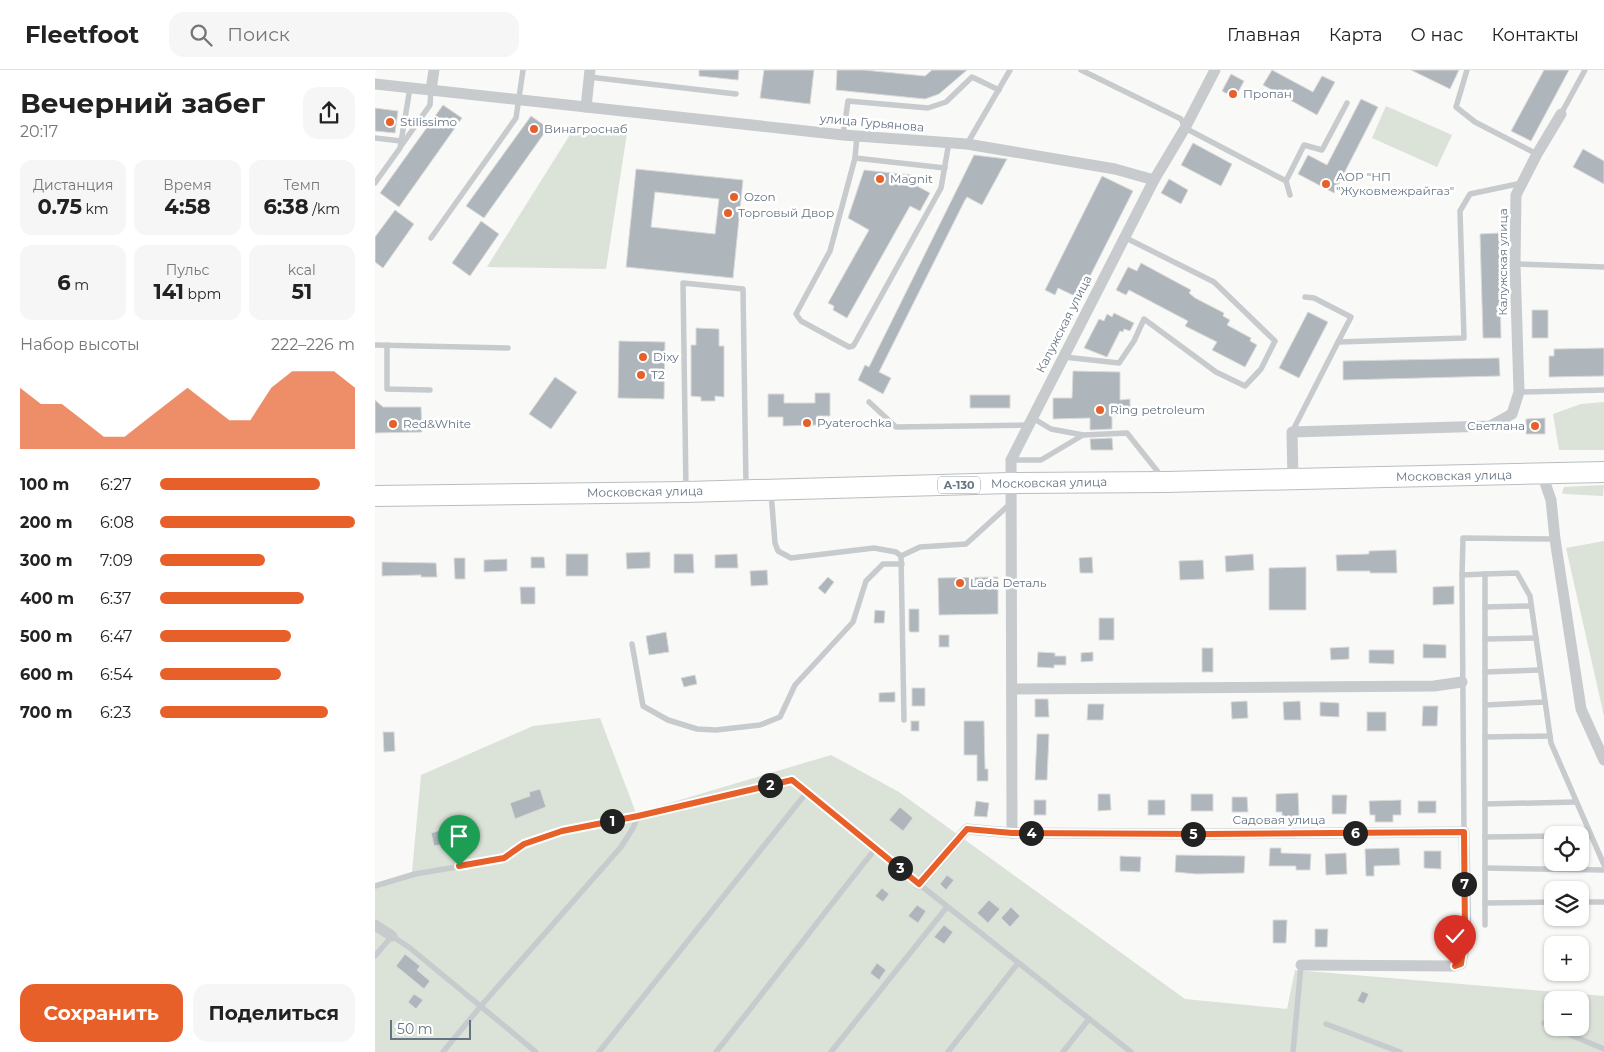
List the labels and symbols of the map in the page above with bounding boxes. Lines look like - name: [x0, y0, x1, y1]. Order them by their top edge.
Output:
- place label: Пропан: [1243, 86, 1292, 101]
- marker: Пропан: [1227, 88, 1239, 100]
- street label: улица Гурьянова: [818, 110, 925, 135]
- place label: Stilissimo: [400, 114, 457, 129]
- marker: Stilissimo: [384, 116, 396, 128]
- place label: Винагроснаб: [544, 121, 628, 136]
- marker: Винагроснаб: [528, 123, 540, 135]
- place label: АОР "НП "Жуковмежрайгаз": [1336, 169, 1454, 198]
- place label: Magnit: [890, 171, 933, 186]
- marker: Magnit: [874, 173, 886, 185]
- marker: АОР "НП "Жуковмежрайгаз": [1320, 178, 1332, 190]
- place label: Ozon: [744, 189, 776, 204]
- marker: Ozon: [728, 191, 740, 203]
- place label: Торговый Двор: [738, 205, 834, 220]
- marker: Торговый Двор: [722, 207, 734, 219]
- street label: Калужская улица: [1495, 208, 1510, 316]
- street label: Калужская улица: [1032, 272, 1095, 375]
- place label: Dixy: [653, 349, 679, 364]
- marker: Dixy: [637, 351, 649, 363]
- place label: T2: [651, 367, 665, 382]
- marker: T2: [635, 369, 647, 381]
- place label: Ring petroleum: [1110, 402, 1205, 417]
- marker: Ring petroleum: [1094, 404, 1106, 416]
- place label: Pyaterochka: [817, 415, 892, 430]
- place label: Red&White: [403, 416, 471, 431]
- marker: Pyaterochka: [801, 417, 813, 429]
- marker: Red&White: [387, 418, 399, 430]
- place label: Светлана: [1467, 418, 1525, 433]
- marker: Светлана: [1529, 420, 1541, 432]
- street label: Московская улица: [1396, 467, 1512, 484]
- street label: Московская улица: [991, 474, 1107, 491]
- road number: А-130: [938, 476, 980, 494]
- street label: Московская улица: [587, 483, 703, 500]
- place label: Lada Dеталь: [970, 575, 1047, 590]
- marker: Lada Dеталь: [954, 577, 966, 589]
- pin: 2: [757, 772, 783, 798]
- pin: 1: [599, 808, 625, 834]
- street label: Садовая улица: [1232, 812, 1326, 827]
- pin: [438, 815, 480, 866]
- pin: 4: [1019, 820, 1043, 846]
- pin: 6: [1343, 820, 1367, 846]
- pin: 5: [1181, 822, 1205, 846]
- pin: 3: [887, 856, 913, 880]
- pin: 7: [1451, 872, 1477, 896]
- pin: [1434, 915, 1476, 966]
- scale bar: [390, 1017, 471, 1040]

